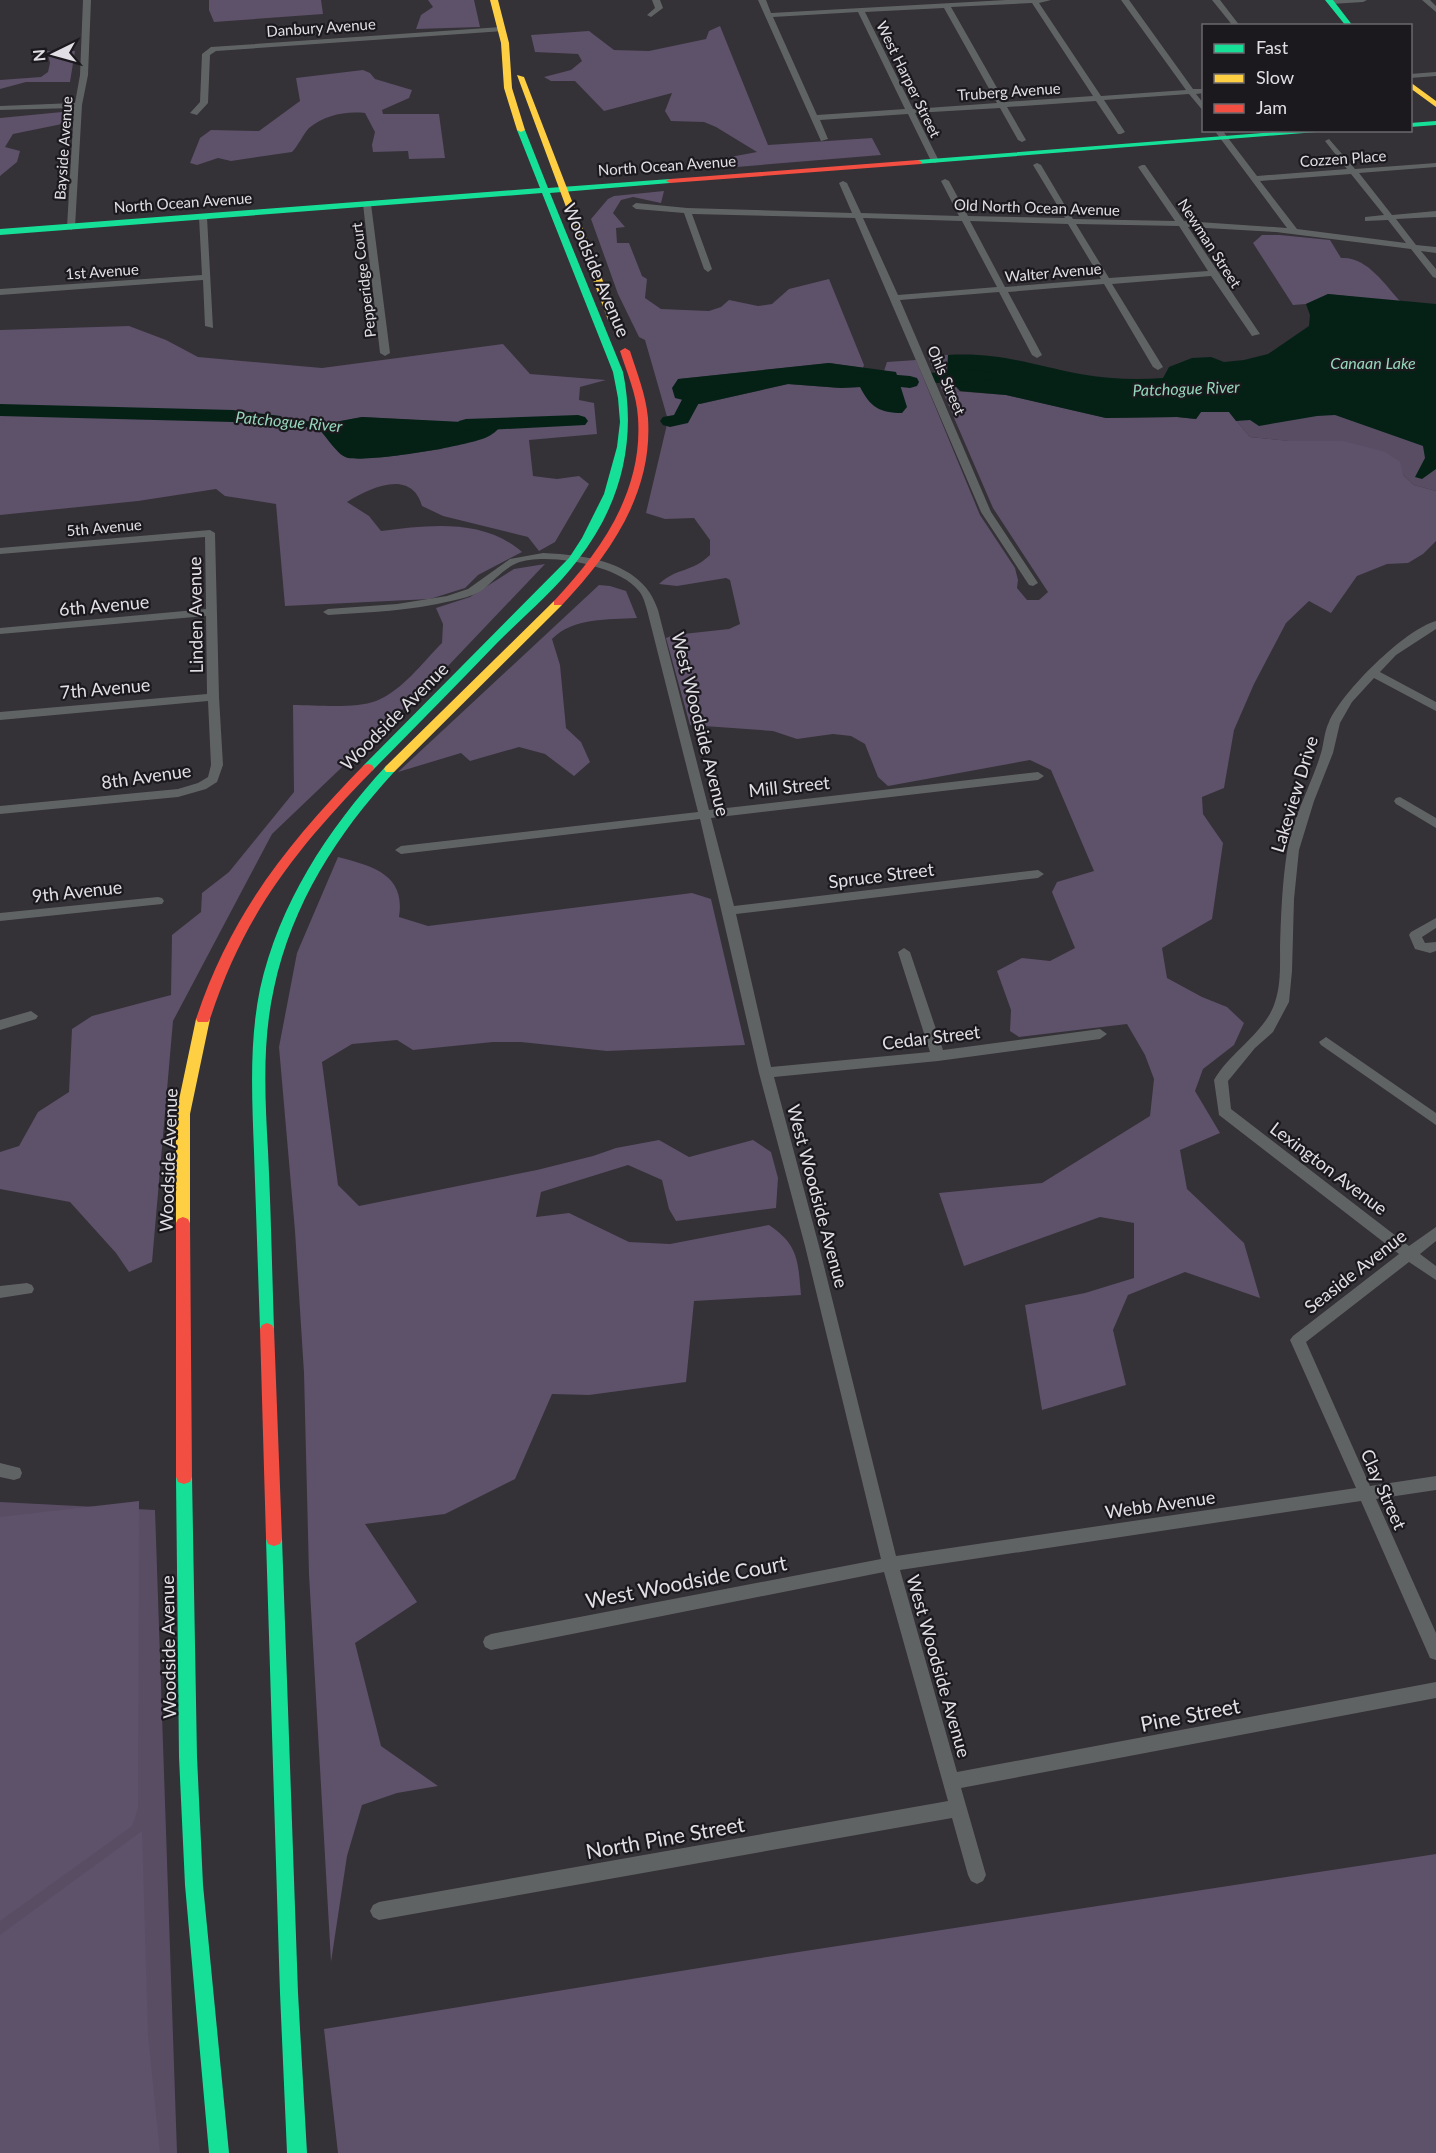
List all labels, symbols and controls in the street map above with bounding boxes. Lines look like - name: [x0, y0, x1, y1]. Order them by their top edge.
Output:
- street label: Danbury Avenue: [266, 14, 376, 40]
- street label: West Harper Street: [873, 18, 945, 141]
- north arrow: [24, 24, 84, 84]
- legend: [1202, 24, 1412, 132]
- text: Fast: [1256, 36, 1289, 58]
- text: N: [29, 48, 49, 62]
- text: Slow: [1256, 66, 1294, 88]
- street label: Truberg Avenue: [957, 78, 1061, 104]
- street label: Bayside Avenue: [50, 95, 76, 200]
- text: Jam: [1256, 96, 1287, 118]
- street label: Cozzen Place: [1299, 146, 1387, 170]
- street label: North Ocean Avenue: [597, 151, 737, 179]
- street label: North Ocean Avenue: [113, 188, 253, 216]
- street label: Old North Ocean Avenue: [954, 195, 1120, 219]
- street label: Newman Street: [1175, 195, 1246, 291]
- street label: Woodside Avenue: [559, 200, 635, 340]
- street label: Pepperidge Court: [347, 221, 379, 339]
- street label: 1st Avenue: [65, 259, 139, 283]
- street label: Walter Avenue: [1004, 259, 1102, 285]
- street label: Ohls Street: [924, 343, 970, 418]
- water label: Canaan Lake: [1330, 353, 1416, 372]
- water label: Patchogue River: [1132, 377, 1240, 399]
- water label: Patchogue River: [235, 407, 344, 435]
- street label: 5th Avenue: [66, 515, 142, 539]
- street label: Linden Avenue: [183, 556, 207, 674]
- street label: 6th Avenue: [58, 590, 150, 620]
- street label: West Woodside Avenue: [667, 630, 735, 818]
- street label: Woodside Avenue: [336, 658, 452, 774]
- street label: 7th Avenue: [59, 673, 151, 703]
- street label: Lakeview Drive: [1266, 733, 1322, 855]
- street label: 8th Avenue: [100, 759, 192, 793]
- street label: Mill Street: [747, 771, 831, 801]
- street label: Spruce Street: [827, 858, 936, 892]
- street label: 9th Avenue: [31, 875, 123, 907]
- street label: Cedar Street: [881, 1020, 982, 1054]
- street label: Woodside Avenue: [155, 1088, 181, 1232]
- street label: West Woodside Avenue: [783, 1102, 853, 1290]
- street label: Lexington Avenue: [1266, 1117, 1392, 1219]
- street label: Seaside Avenue: [1300, 1224, 1410, 1318]
- street label: Clay Street: [1356, 1445, 1412, 1533]
- street label: Webb Avenue: [1104, 1485, 1216, 1523]
- street label: West Woodside Court: [583, 1549, 789, 1613]
- street label: West Woodside Avenue: [902, 1572, 976, 1760]
- street label: Woodside Avenue: [156, 1575, 180, 1719]
- street label: Pine Street: [1138, 1692, 1242, 1736]
- street label: North Pine Street: [584, 1811, 747, 1863]

